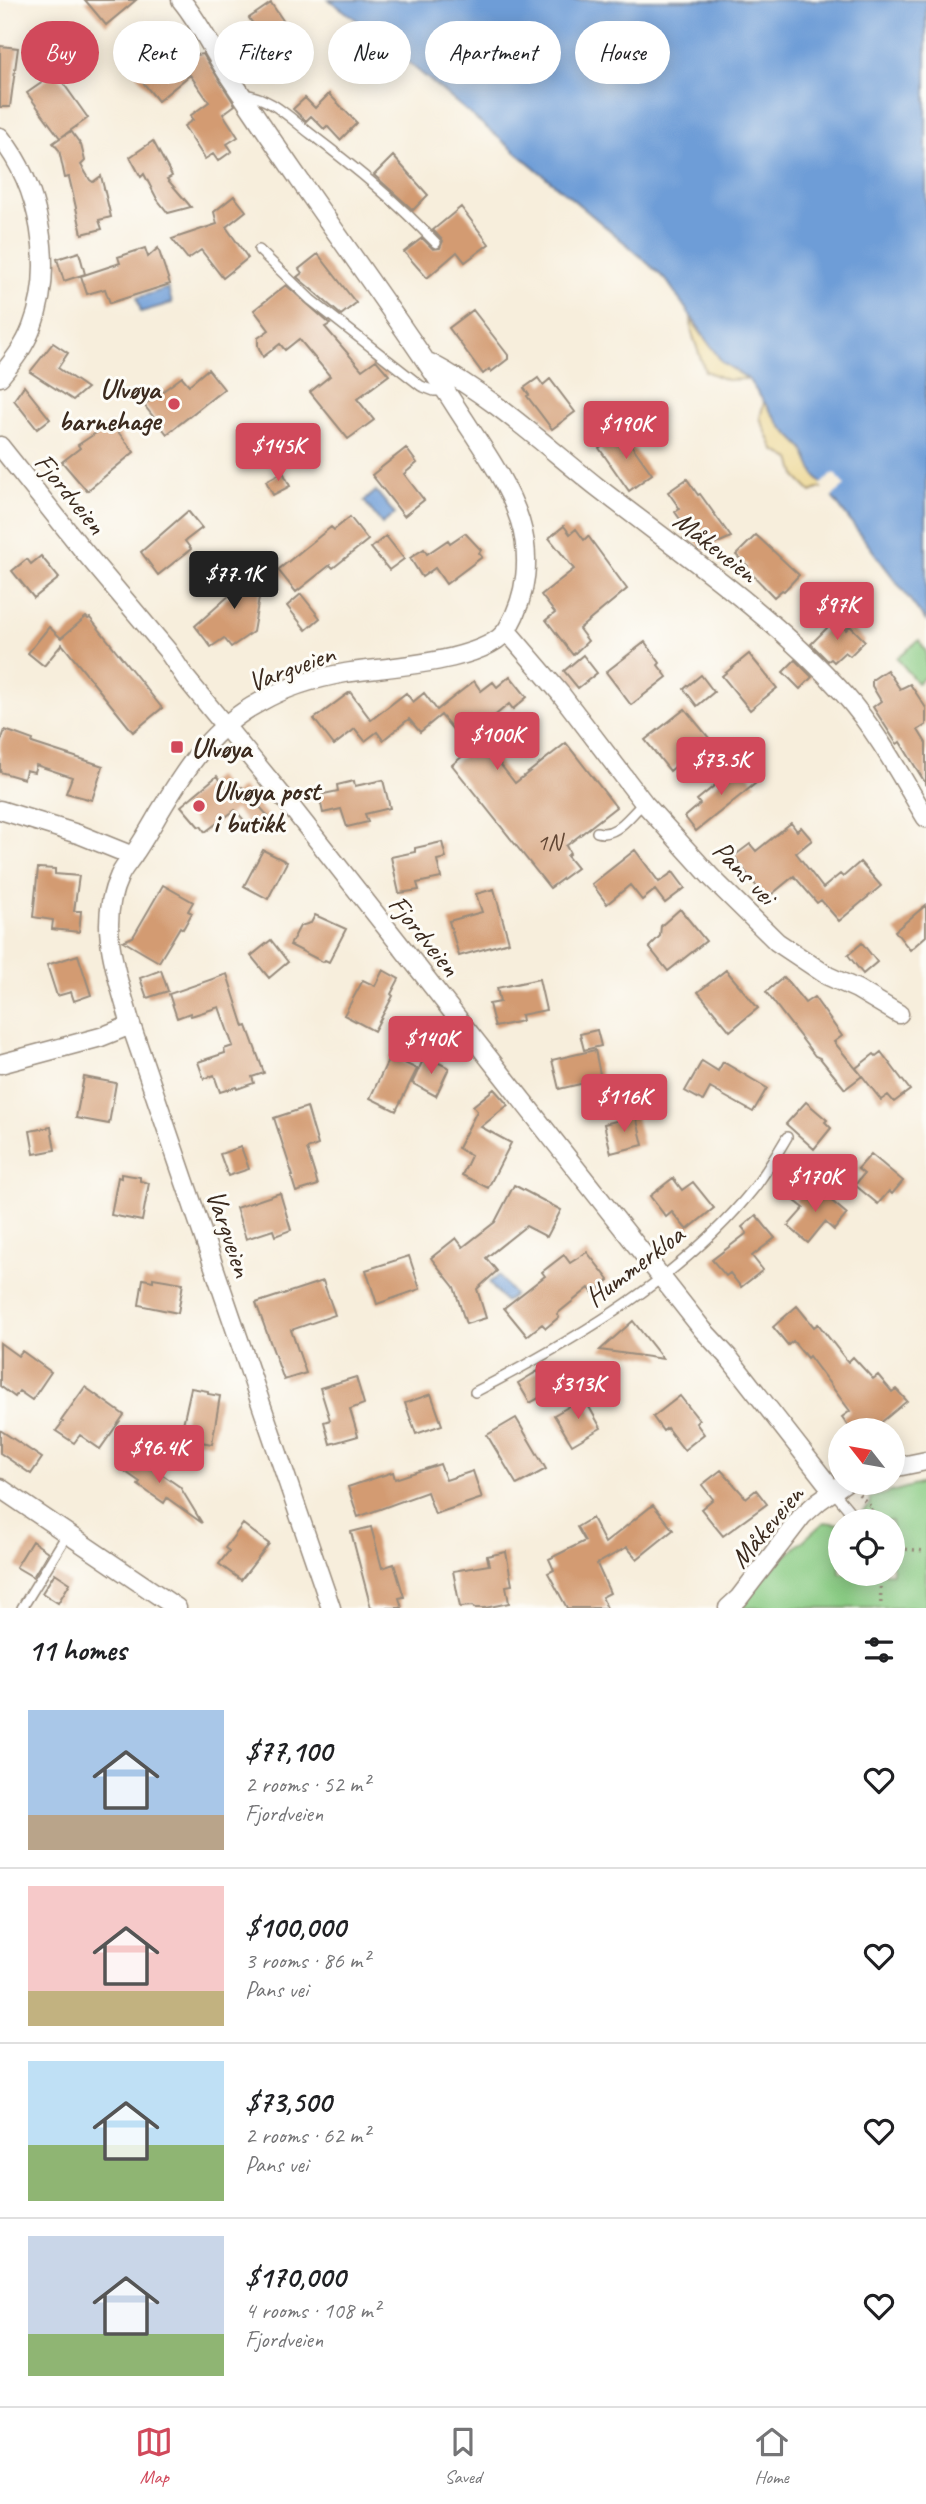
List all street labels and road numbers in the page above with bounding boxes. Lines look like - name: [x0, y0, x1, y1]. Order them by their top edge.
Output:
- street label: Fjordveien: [27, 445, 114, 542]
- street label: Måkeveien: [667, 503, 766, 591]
- street label: Vargveien: [243, 635, 341, 699]
- street label: Pans vei: [705, 833, 786, 915]
- street label: Fjordveien: [381, 887, 468, 984]
- street label: Vargveien: [198, 1185, 261, 1283]
- street label: Hummerkloa: [578, 1216, 692, 1314]
- street label: Måkeveien: [722, 1477, 812, 1575]

